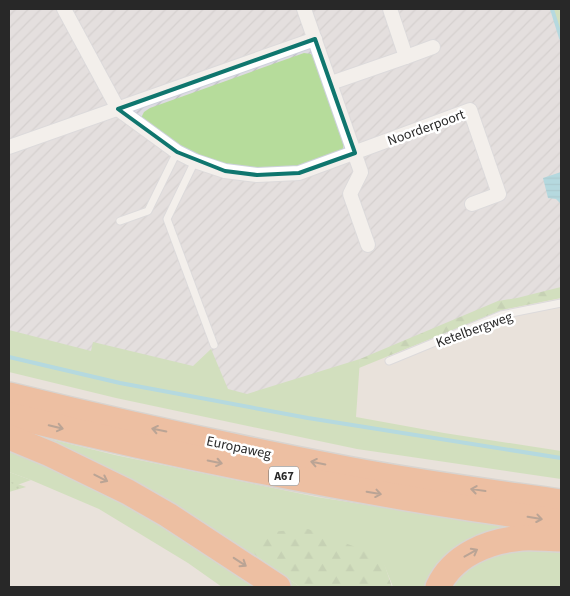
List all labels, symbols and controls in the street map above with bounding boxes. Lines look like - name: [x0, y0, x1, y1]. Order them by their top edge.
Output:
- street label: Noorderpoort: [385, 105, 468, 151]
- street label: Ketelbergweg: [433, 307, 515, 353]
- one-way arrow: [48, 423, 64, 432]
- one-way arrow: [151, 425, 167, 435]
- street label: Europaweg: [205, 431, 273, 465]
- one-way arrow: [206, 458, 222, 468]
- one-way arrow: [311, 458, 327, 468]
- road number: A67: [269, 466, 299, 486]
- one-way arrow: [93, 474, 108, 483]
- one-way arrow: [471, 485, 487, 495]
- one-way arrow: [366, 488, 382, 498]
- one-way arrow: [526, 513, 542, 523]
- one-way arrow: [464, 548, 479, 558]
- one-way arrow: [233, 557, 247, 568]

